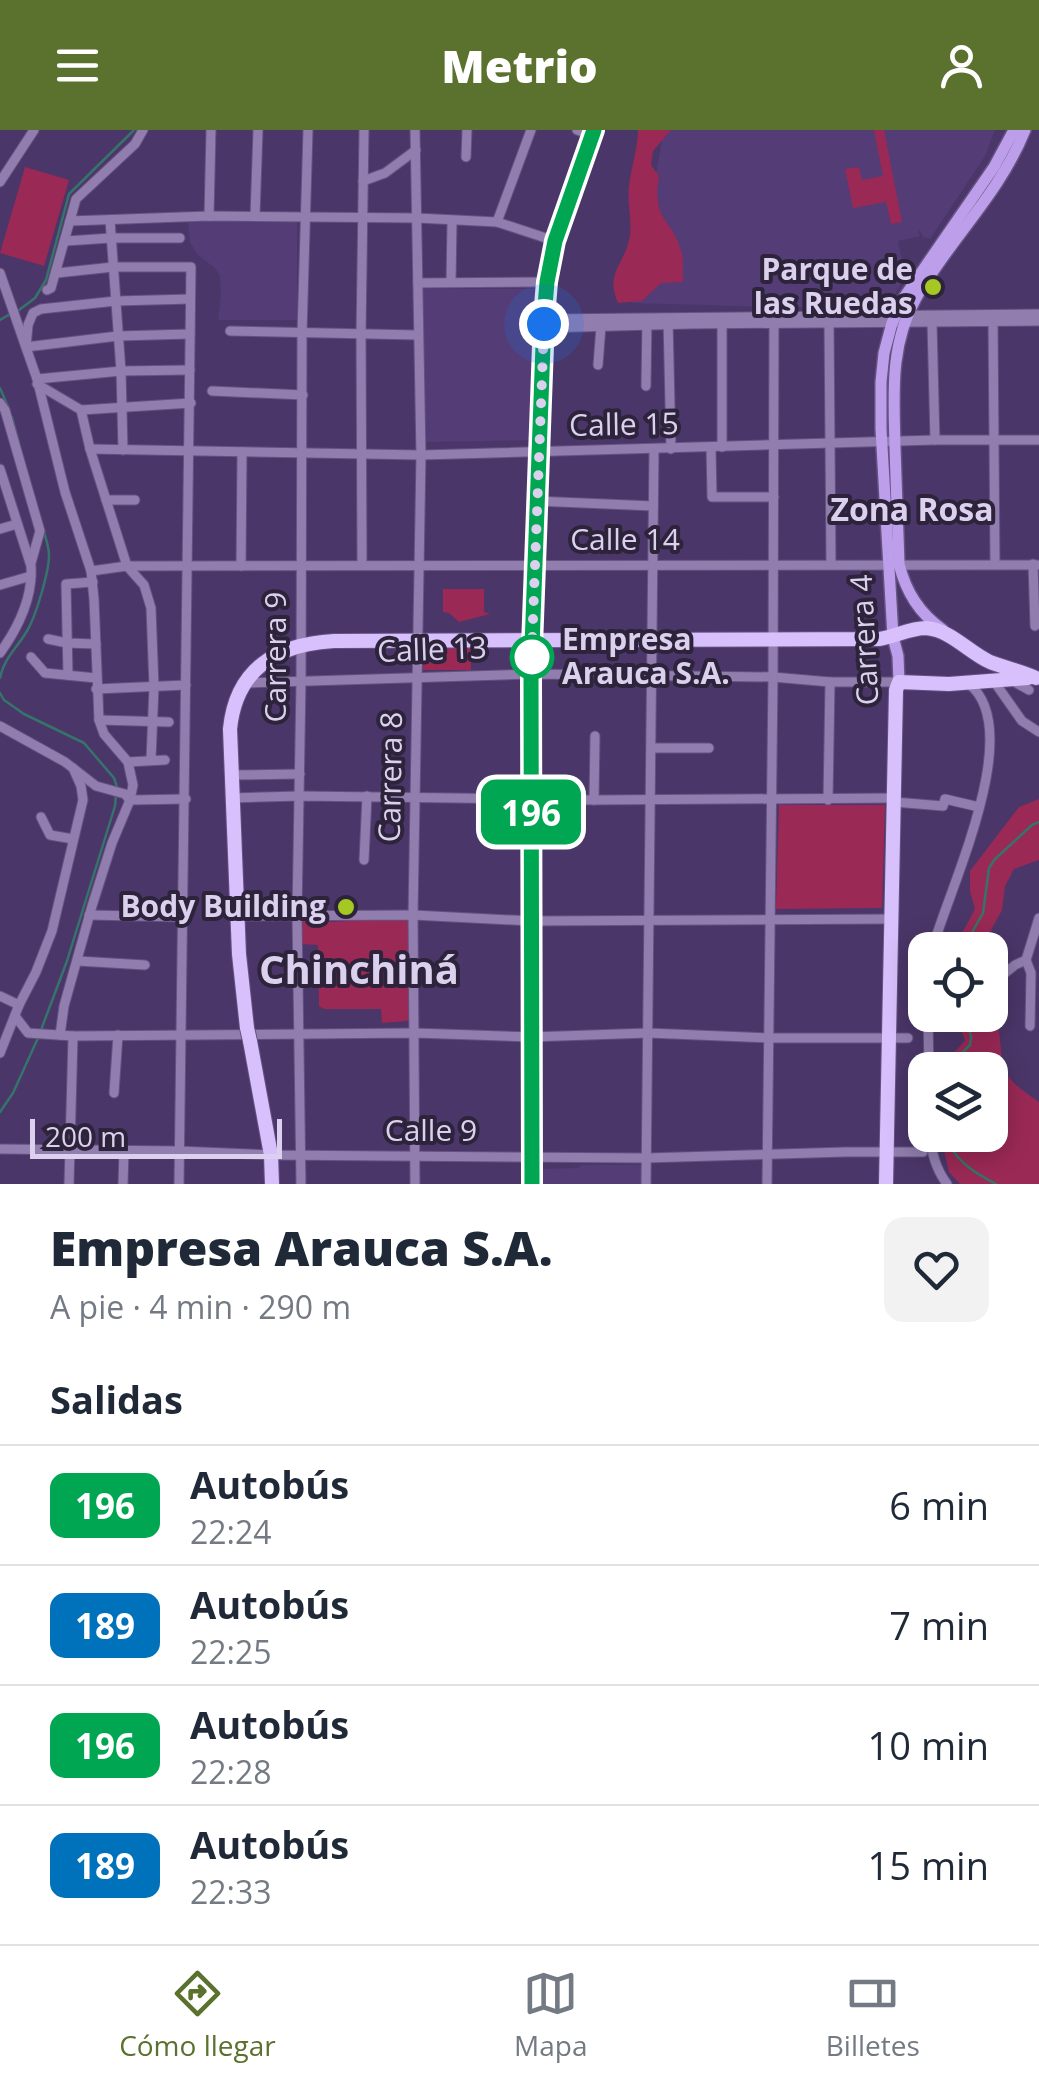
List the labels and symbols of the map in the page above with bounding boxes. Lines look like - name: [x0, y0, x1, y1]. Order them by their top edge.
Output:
- place label: Parque de las Ruedas: [754, 248, 913, 323]
- marker: Parque de las Ruedas: [922, 276, 944, 298]
- your location: [519, 299, 569, 349]
- street label: Calle 15: [569, 402, 679, 445]
- district label: Zona Rosa: [830, 487, 994, 530]
- street label: Calle 14: [570, 518, 680, 559]
- street label: Carrera 4: [840, 574, 887, 706]
- street label: Carrera 9: [254, 592, 295, 722]
- place label: Empresa Arauca S.A.: [562, 618, 730, 693]
- street label: Calle 13: [376, 626, 487, 671]
- marker: Empresa Arauca S.A.: [511, 636, 553, 678]
- street label: Carrera 8: [368, 711, 411, 843]
- line badge: 196: [474, 780, 588, 844]
- place label: Body Building: [120, 885, 326, 926]
- marker: Body Building: [335, 896, 357, 918]
- district label: Chinchiná: [259, 941, 459, 996]
- street label: Calle 9: [385, 1109, 477, 1150]
- scale bar: [30, 1114, 282, 1158]

